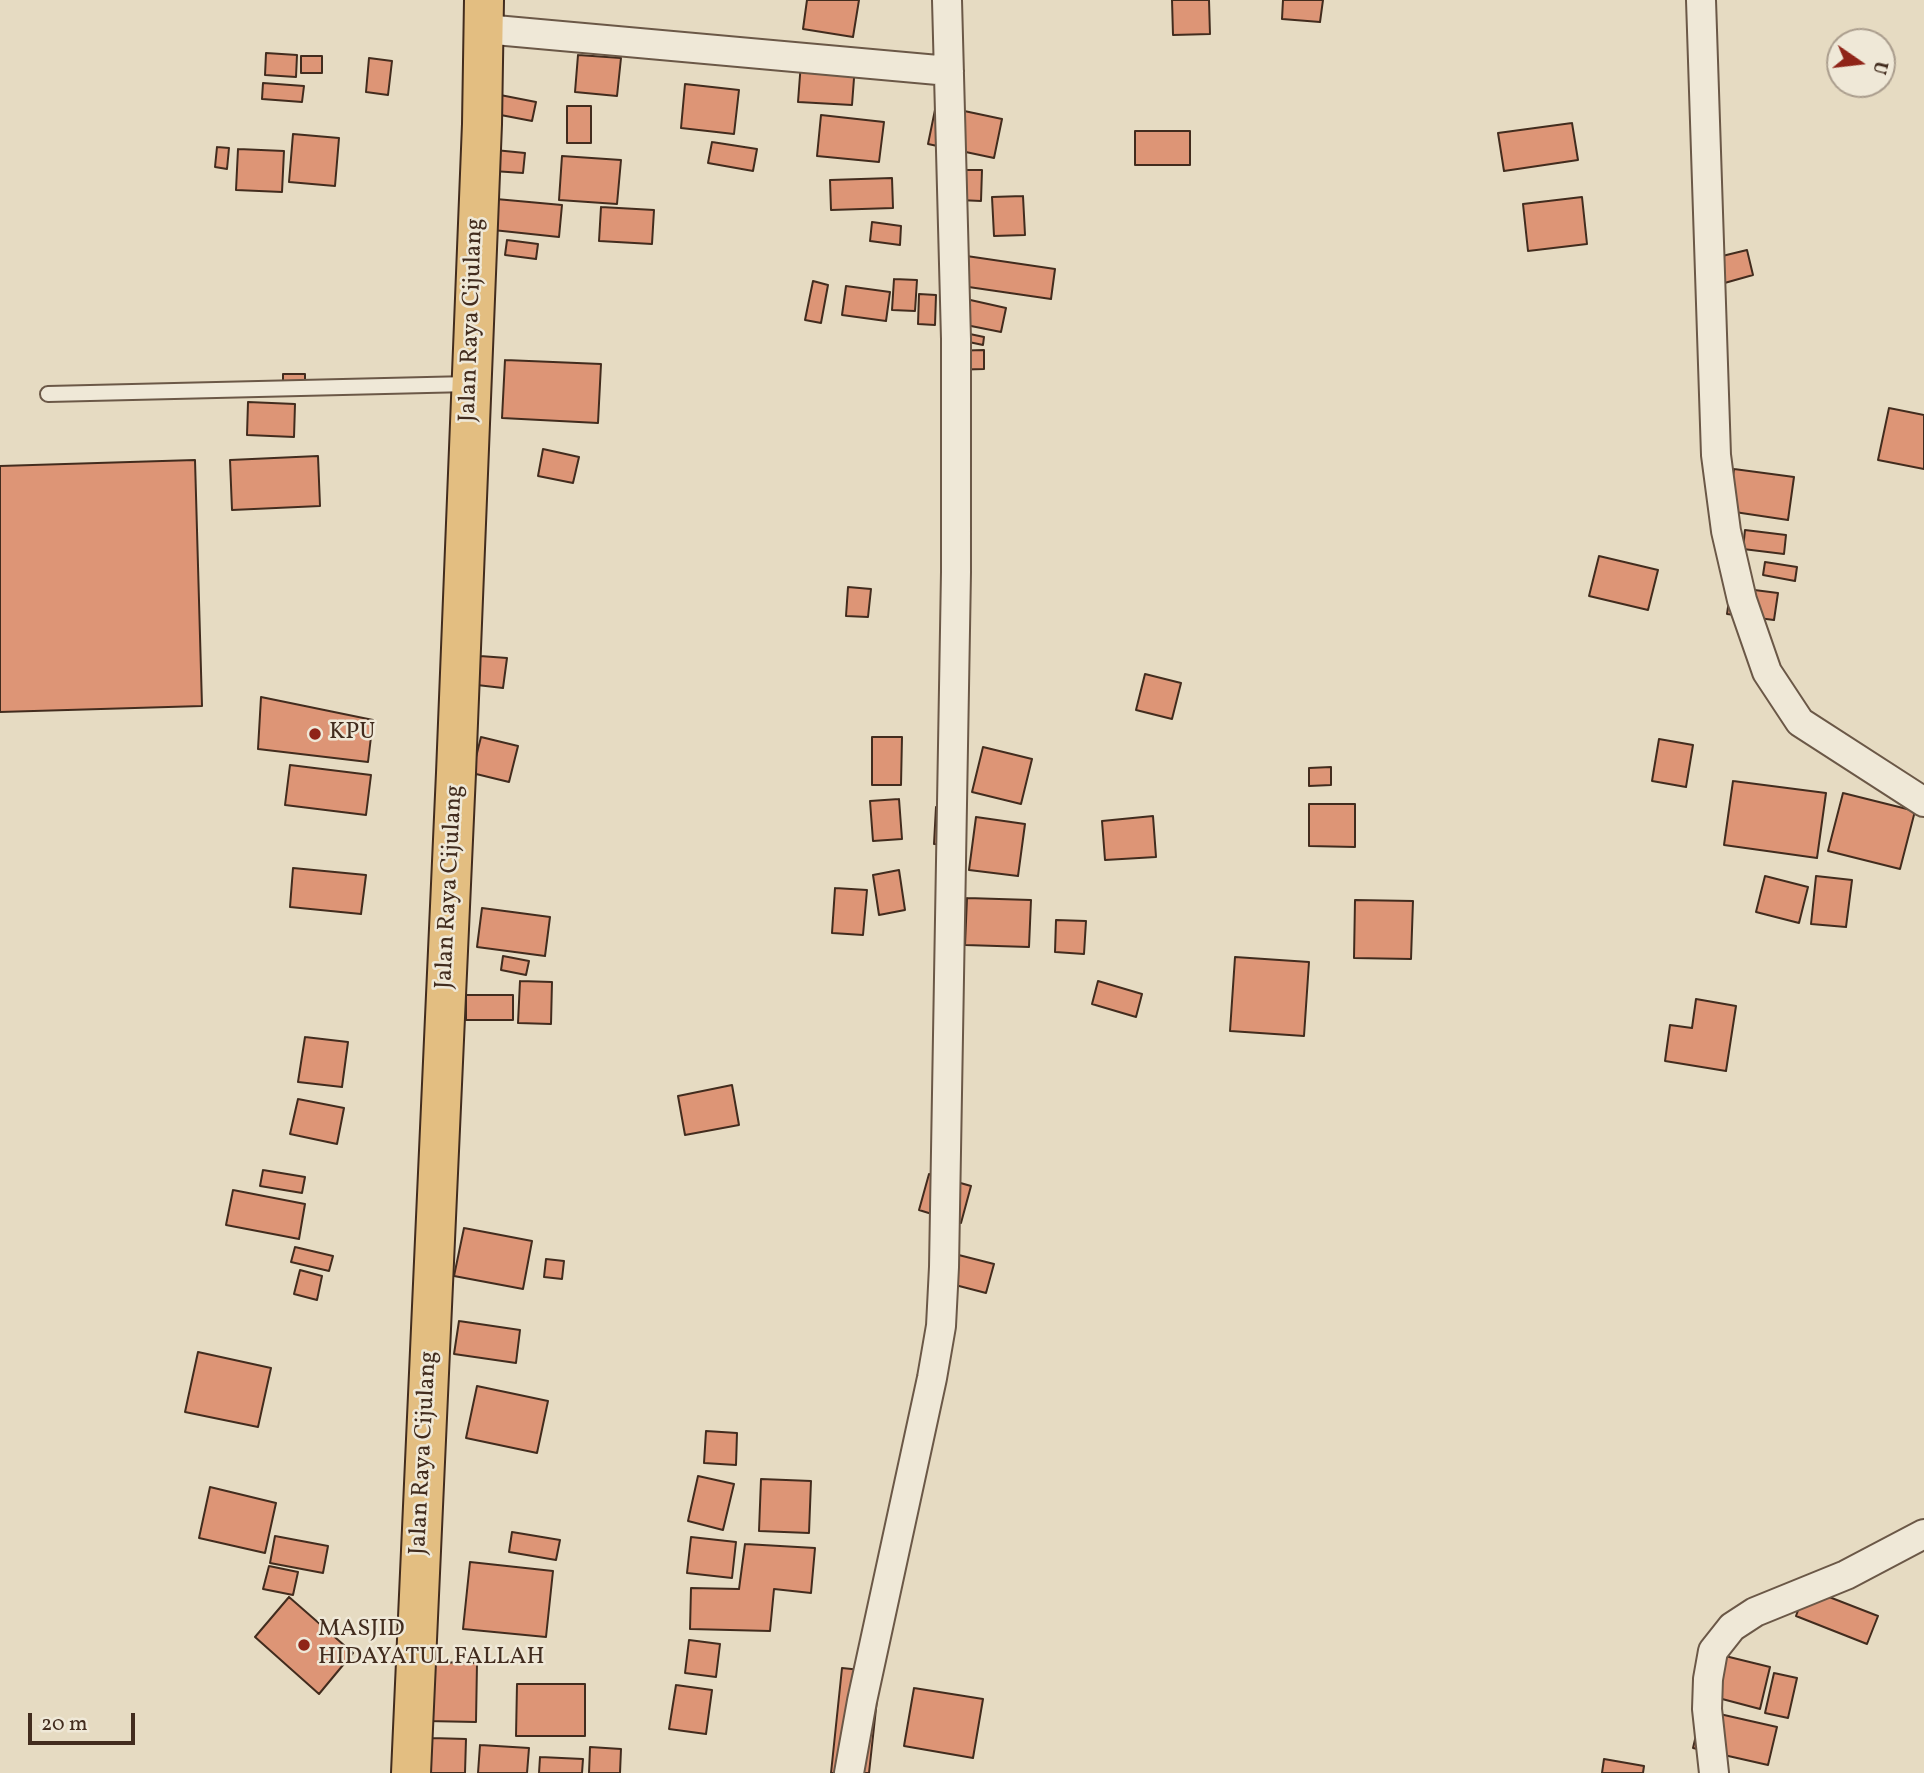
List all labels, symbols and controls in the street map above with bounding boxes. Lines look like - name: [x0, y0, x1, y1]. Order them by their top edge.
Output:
- north arrow: [1826, 28, 1896, 98]
- text: U: [1865, 58, 1894, 77]
- street label: Jalan Raya Cijulang: [455, 217, 491, 423]
- place label: KPU: [329, 720, 375, 748]
- marker: KPU: [307, 726, 323, 742]
- street label: Jalan Raya Cijulang: [431, 784, 471, 990]
- street label: Jalan Raya Cijulang: [405, 1350, 445, 1556]
- place label: MASJID HIDAYATUL FALLAH: [318, 1617, 544, 1673]
- marker: MASJID HIDAYATUL FALLAH: [296, 1637, 312, 1653]
- scale bar: [32, 1700, 138, 1744]
- text: 20 m: [41, 1710, 87, 1739]

